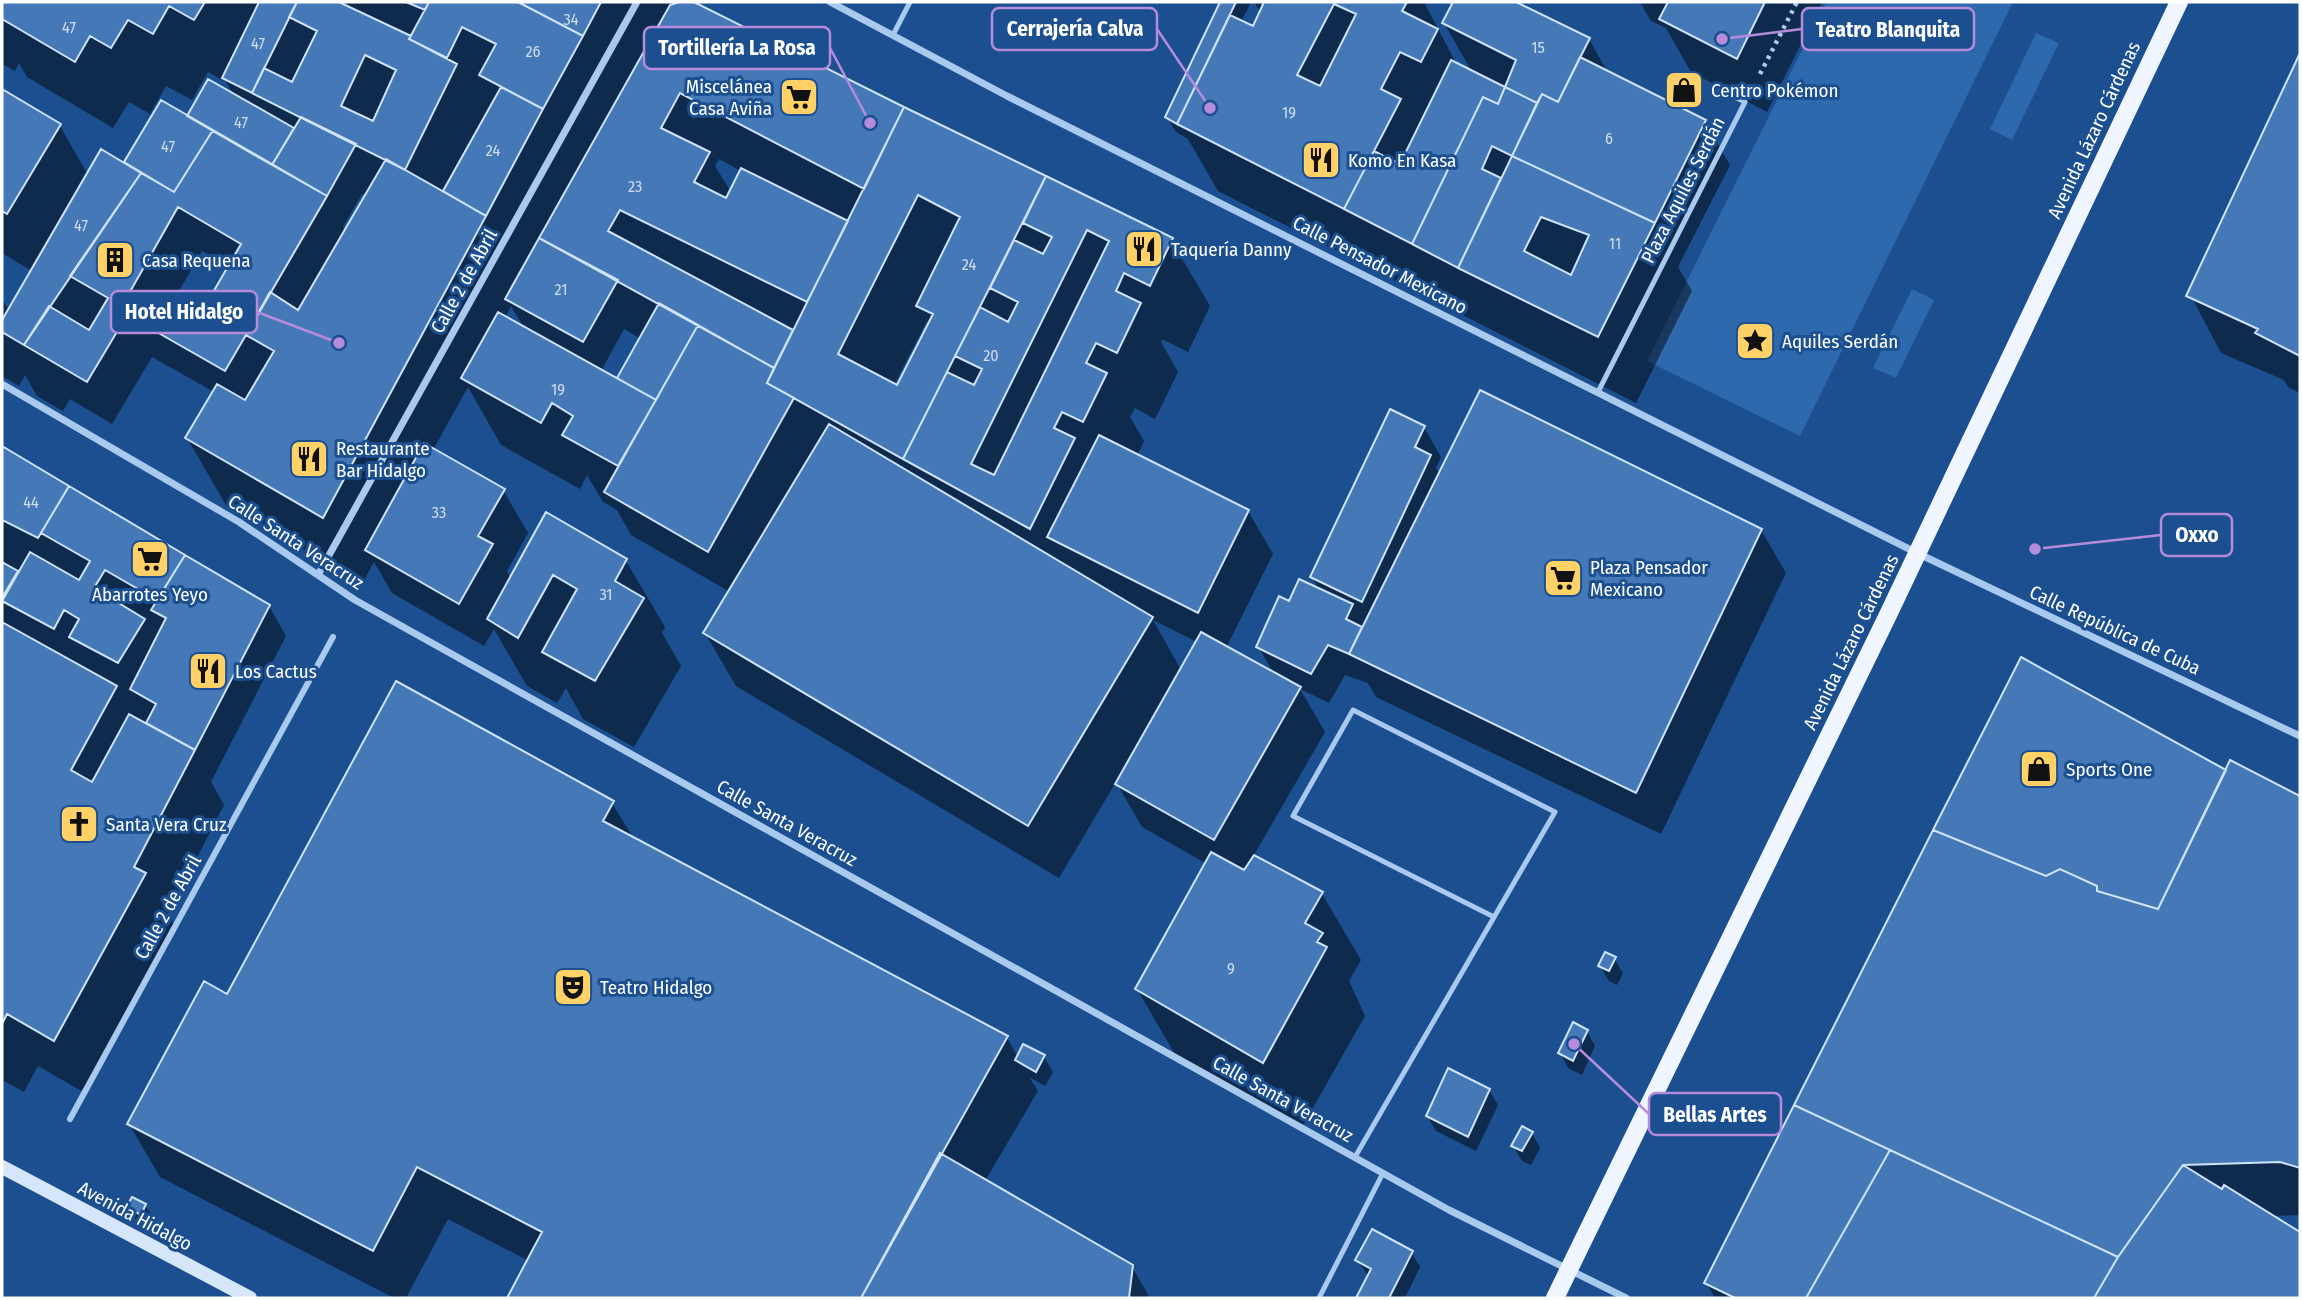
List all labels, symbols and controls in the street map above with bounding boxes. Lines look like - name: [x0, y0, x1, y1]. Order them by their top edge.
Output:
- callout: Cerrajería Calva: [992, 8, 1157, 50]
- callout: Teatro Blanquita: [1802, 8, 1974, 50]
- house number: 34: [564, 10, 579, 29]
- text: Cerrajería Calva: [1007, 16, 1143, 42]
- text: Teatro Blanquita: [1816, 17, 1960, 43]
- house number: 47: [62, 18, 76, 37]
- callout: Tortillería La Rosa: [644, 27, 830, 69]
- house number: 47: [251, 34, 265, 53]
- text: Tortillería La Rosa: [658, 35, 816, 61]
- house number: 15: [1531, 38, 1545, 57]
- street label: Avenida Lázaro Cárdenas: [2043, 38, 2145, 222]
- house number: 26: [526, 42, 541, 61]
- shop icon: Centro Pokémon: [1663, 69, 1705, 111]
- place label: Miscelánea Casa Aviña: [686, 75, 772, 120]
- supermarket icon: Miscelánea Casa Aviña: [778, 76, 820, 118]
- place label: Centro Pokémon: [1711, 79, 1839, 102]
- house number: 19: [1282, 103, 1296, 122]
- house number: 47: [234, 113, 248, 132]
- street label: Plaza Aquiles Serdán: [1636, 113, 1730, 267]
- house number: 6: [1605, 129, 1613, 148]
- house number: 47: [161, 137, 175, 156]
- restaurant icon: Komo En Kasa: [1300, 139, 1342, 181]
- house number: 24: [486, 141, 500, 160]
- place label: Komo En Kasa: [1348, 149, 1456, 172]
- house number: 23: [628, 177, 642, 196]
- street label: Calle Pensador Mexicano: [1289, 211, 1471, 319]
- house number: 47: [74, 216, 88, 235]
- street label: Calle 2 de Abril: [426, 225, 502, 337]
- restaurant icon: Taquería Danny: [1123, 228, 1165, 270]
- house number: 11: [1609, 234, 1621, 253]
- place label: Taquería Danny: [1171, 238, 1292, 261]
- building icon: Casa Requena: [94, 239, 136, 281]
- place label: Casa Requena: [142, 249, 251, 272]
- house number: 24: [962, 255, 976, 274]
- house number: 21: [555, 280, 567, 299]
- callout: Hotel Hidalgo: [111, 291, 257, 333]
- text: Hotel Hidalgo: [125, 299, 243, 325]
- place icon: Aquiles Serdán: [1734, 320, 1776, 362]
- place label: Aquiles Serdán: [1782, 330, 1898, 353]
- house number: 20: [983, 346, 999, 365]
- house number: 19: [551, 380, 565, 399]
- place label: Restaurante Bar Hidalgo: [336, 437, 430, 482]
- restaurant icon: Restaurante Bar Hidalgo: [288, 438, 330, 480]
- street label: Calle Santa Veracruz: [224, 490, 369, 595]
- house number: 44: [23, 493, 39, 512]
- house number: 33: [432, 503, 446, 522]
- callout: Oxxo: [2161, 514, 2232, 556]
- text: Oxxo: [2175, 522, 2219, 548]
- supermarket icon: Abarrotes Yeyo: [129, 538, 171, 580]
- street label: Avenida Lázaro Cárdenas: [1798, 550, 1904, 734]
- place label: Plaza Pensador Mexicano: [1590, 556, 1708, 601]
- supermarket icon: Plaza Pensador Mexicano: [1542, 557, 1584, 599]
- street label: Calle República de Cuba: [2026, 580, 2204, 680]
- place label: Abarrotes Yeyo: [92, 583, 208, 606]
- house number: 31: [599, 585, 613, 604]
- restaurant icon: Los Cactus: [187, 650, 229, 692]
- place label: Los Cactus: [235, 660, 317, 683]
- shop icon: Sports One: [2018, 748, 2060, 790]
- place label: Sports One: [2066, 758, 2152, 781]
- street label: Calle Santa Veracruz: [713, 775, 862, 871]
- church icon: Santa Vera Cruz: [58, 803, 100, 845]
- place label: Santa Vera Cruz: [106, 813, 227, 836]
- street label: Calle 2 de Abril: [130, 851, 206, 963]
- house number: 9: [1227, 959, 1235, 978]
- theatre icon: Teatro Hidalgo: [552, 966, 594, 1008]
- place label: Teatro Hidalgo: [600, 976, 712, 999]
- street label: Calle Santa Veracruz: [1209, 1051, 1358, 1147]
- callout: Bellas Artes: [1649, 1093, 1781, 1135]
- text: Bellas Artes: [1663, 1102, 1767, 1128]
- street label: Avenida Hidalgo: [74, 1176, 196, 1256]

